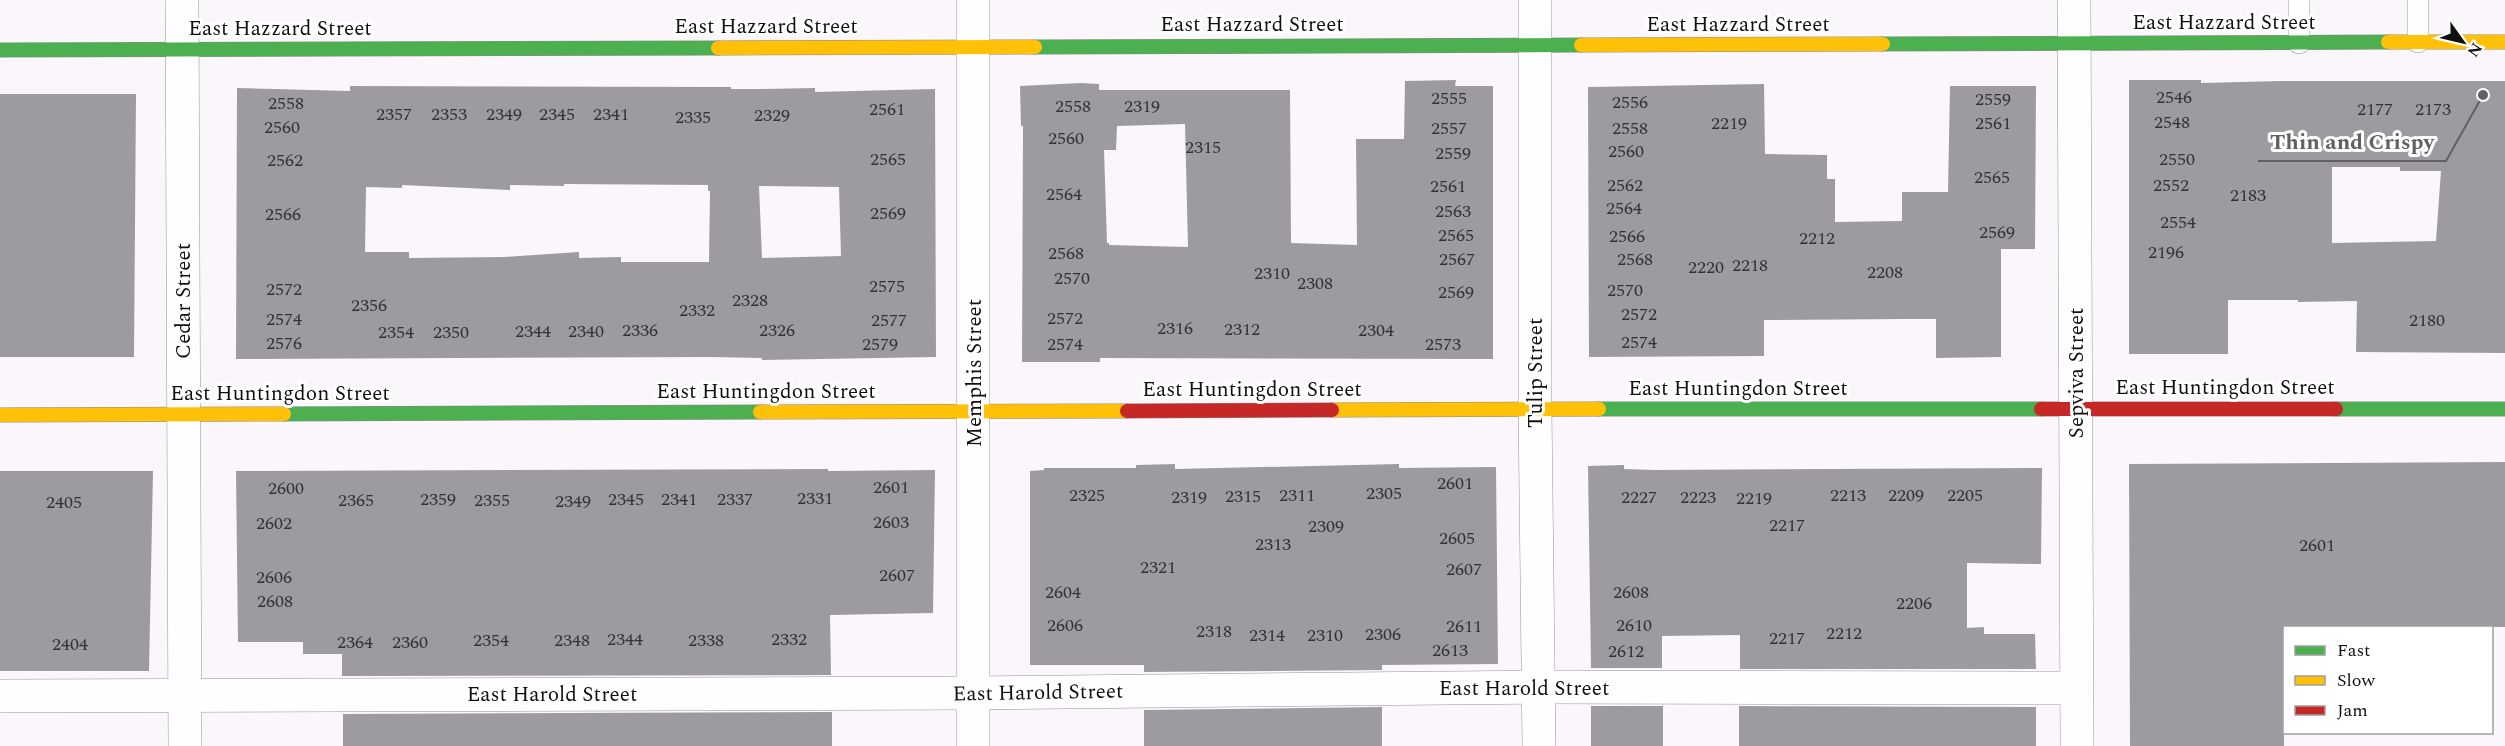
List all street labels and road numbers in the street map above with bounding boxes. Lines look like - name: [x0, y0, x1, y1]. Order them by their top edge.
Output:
- street label: East Hazzard Street: [2132, 7, 2316, 39]
- street label: East Hazzard Street: [1160, 9, 1344, 41]
- street label: East Hazzard Street: [1646, 9, 1830, 41]
- street label: East Hazzard Street: [674, 11, 858, 43]
- street label: East Hazzard Street: [188, 13, 372, 45]
- street label: Cedar Street: [168, 243, 200, 359]
- street label: Memphis Street: [959, 299, 991, 447]
- street label: Sepviva Street: [2061, 308, 2093, 439]
- street label: Tulip Street: [1520, 318, 1552, 428]
- street label: East Huntingdon Street: [2115, 372, 2335, 404]
- street label: East Huntingdon Street: [1628, 373, 1848, 405]
- street label: East Huntingdon Street: [1142, 374, 1362, 406]
- street label: East Huntingdon Street: [656, 376, 876, 408]
- street label: East Huntingdon Street: [170, 378, 390, 410]
- street label: East Harold Street: [1439, 673, 1609, 705]
- street label: East Harold Street: [952, 676, 1124, 710]
- street label: East Harold Street: [467, 679, 637, 711]

